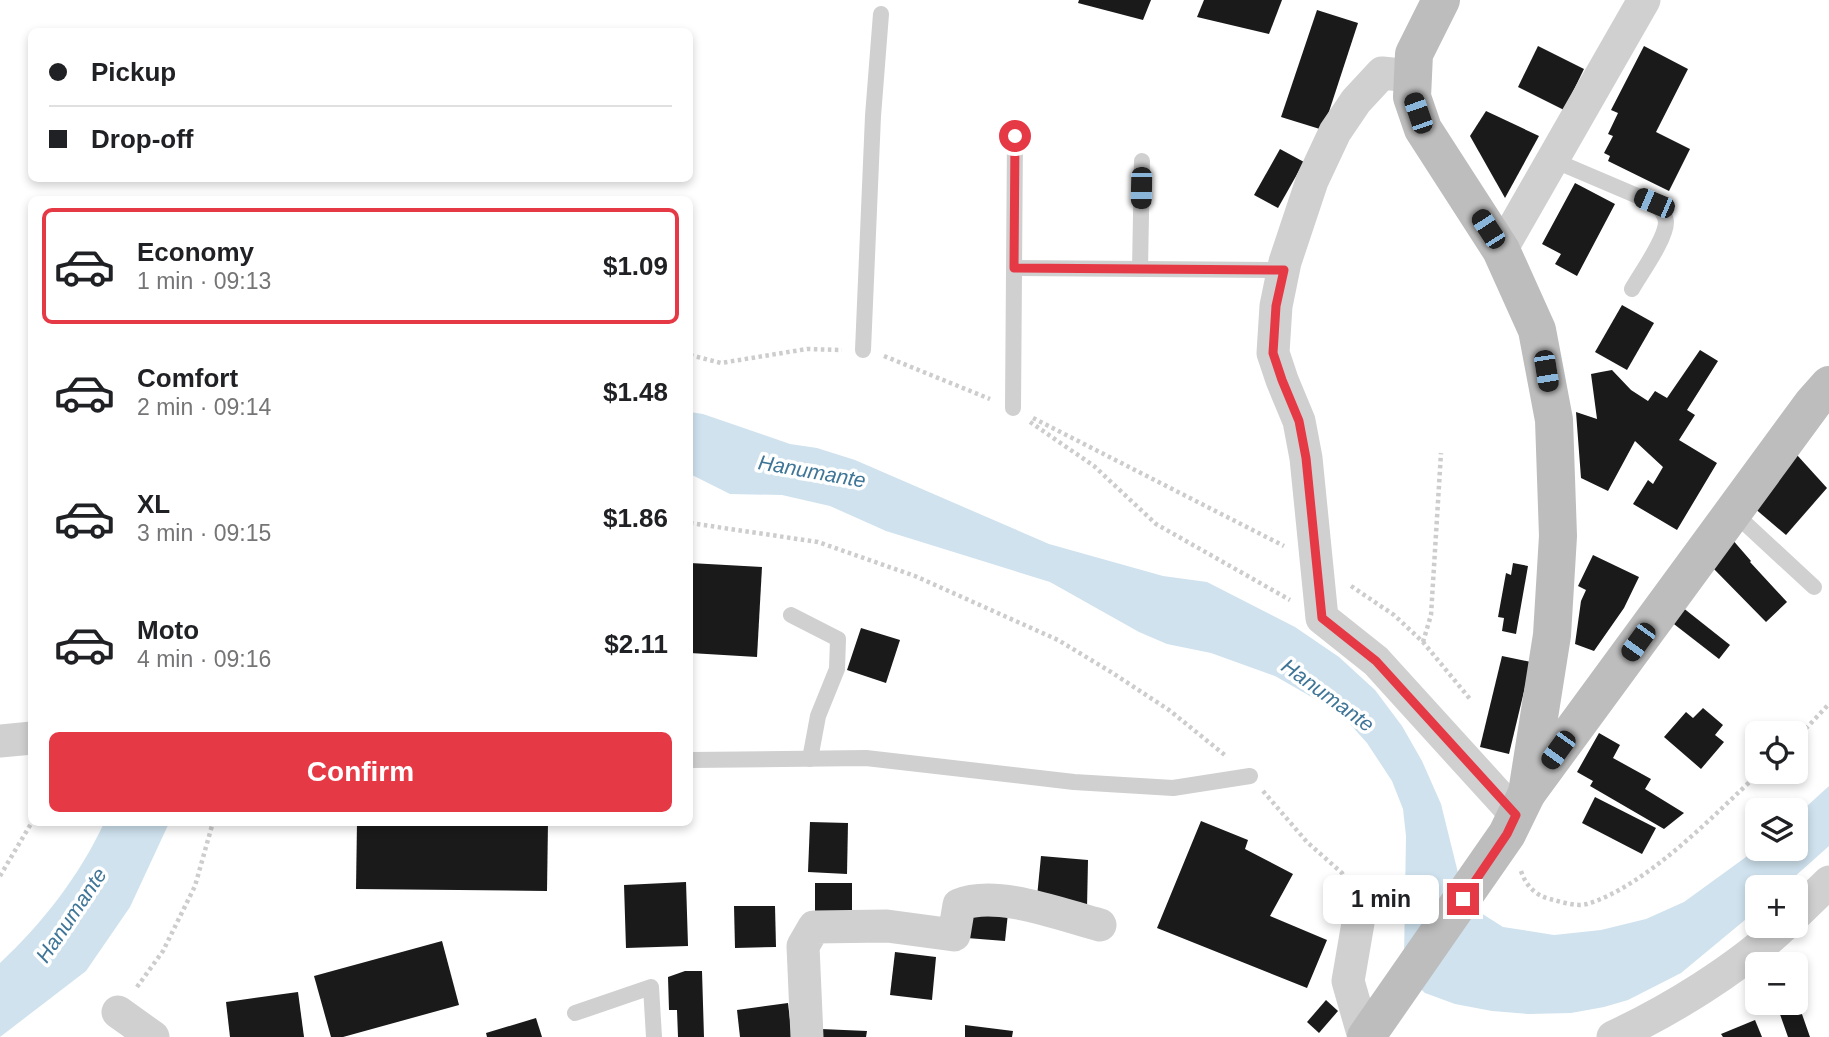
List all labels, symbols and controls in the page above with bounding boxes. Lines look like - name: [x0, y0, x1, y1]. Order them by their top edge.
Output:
- text: Pickup: [91, 57, 176, 87]
- car: [1402, 90, 1435, 136]
- route start: [999, 120, 1031, 152]
- text: Drop-off: [91, 124, 194, 154]
- car: [1131, 167, 1152, 209]
- car: [1631, 185, 1678, 221]
- car: [1468, 206, 1509, 252]
- icon: car: [53, 235, 116, 298]
- text: Economy: [137, 237, 254, 267]
- text: $1.09: [603, 251, 668, 281]
- text: 1 min · 09:13: [137, 268, 271, 294]
- car: [1533, 349, 1560, 393]
- icon: car: [53, 361, 116, 424]
- text: Comfort: [137, 363, 238, 393]
- text: $1.48: [603, 377, 668, 407]
- text: 2 min · 09:14: [137, 394, 271, 420]
- water label: Hanumante: [757, 450, 867, 492]
- icon: car: [53, 487, 116, 550]
- text: XL: [137, 489, 170, 519]
- text: $1.86: [603, 503, 668, 533]
- text: 3 min · 09:15: [137, 520, 271, 546]
- icon: car: [53, 613, 116, 676]
- text: Moto: [137, 615, 199, 645]
- car: [1618, 619, 1659, 665]
- text: $2.11: [604, 629, 668, 659]
- text: 4 min · 09:16: [137, 646, 271, 672]
- water label: Hanumante: [1277, 654, 1379, 736]
- map controls: [1745, 721, 1808, 1015]
- button: locate: [1745, 721, 1808, 784]
- car: [1538, 727, 1579, 773]
- button: Confirm: [49, 732, 672, 812]
- button: layers: [1745, 798, 1808, 861]
- water label: Hanumante: [31, 864, 111, 966]
- callout: 1 min: [1323, 874, 1438, 923]
- button: +: [1745, 875, 1808, 938]
- route end: [1447, 883, 1479, 915]
- text: 1 min: [1351, 886, 1411, 912]
- button: −: [1745, 952, 1808, 1015]

